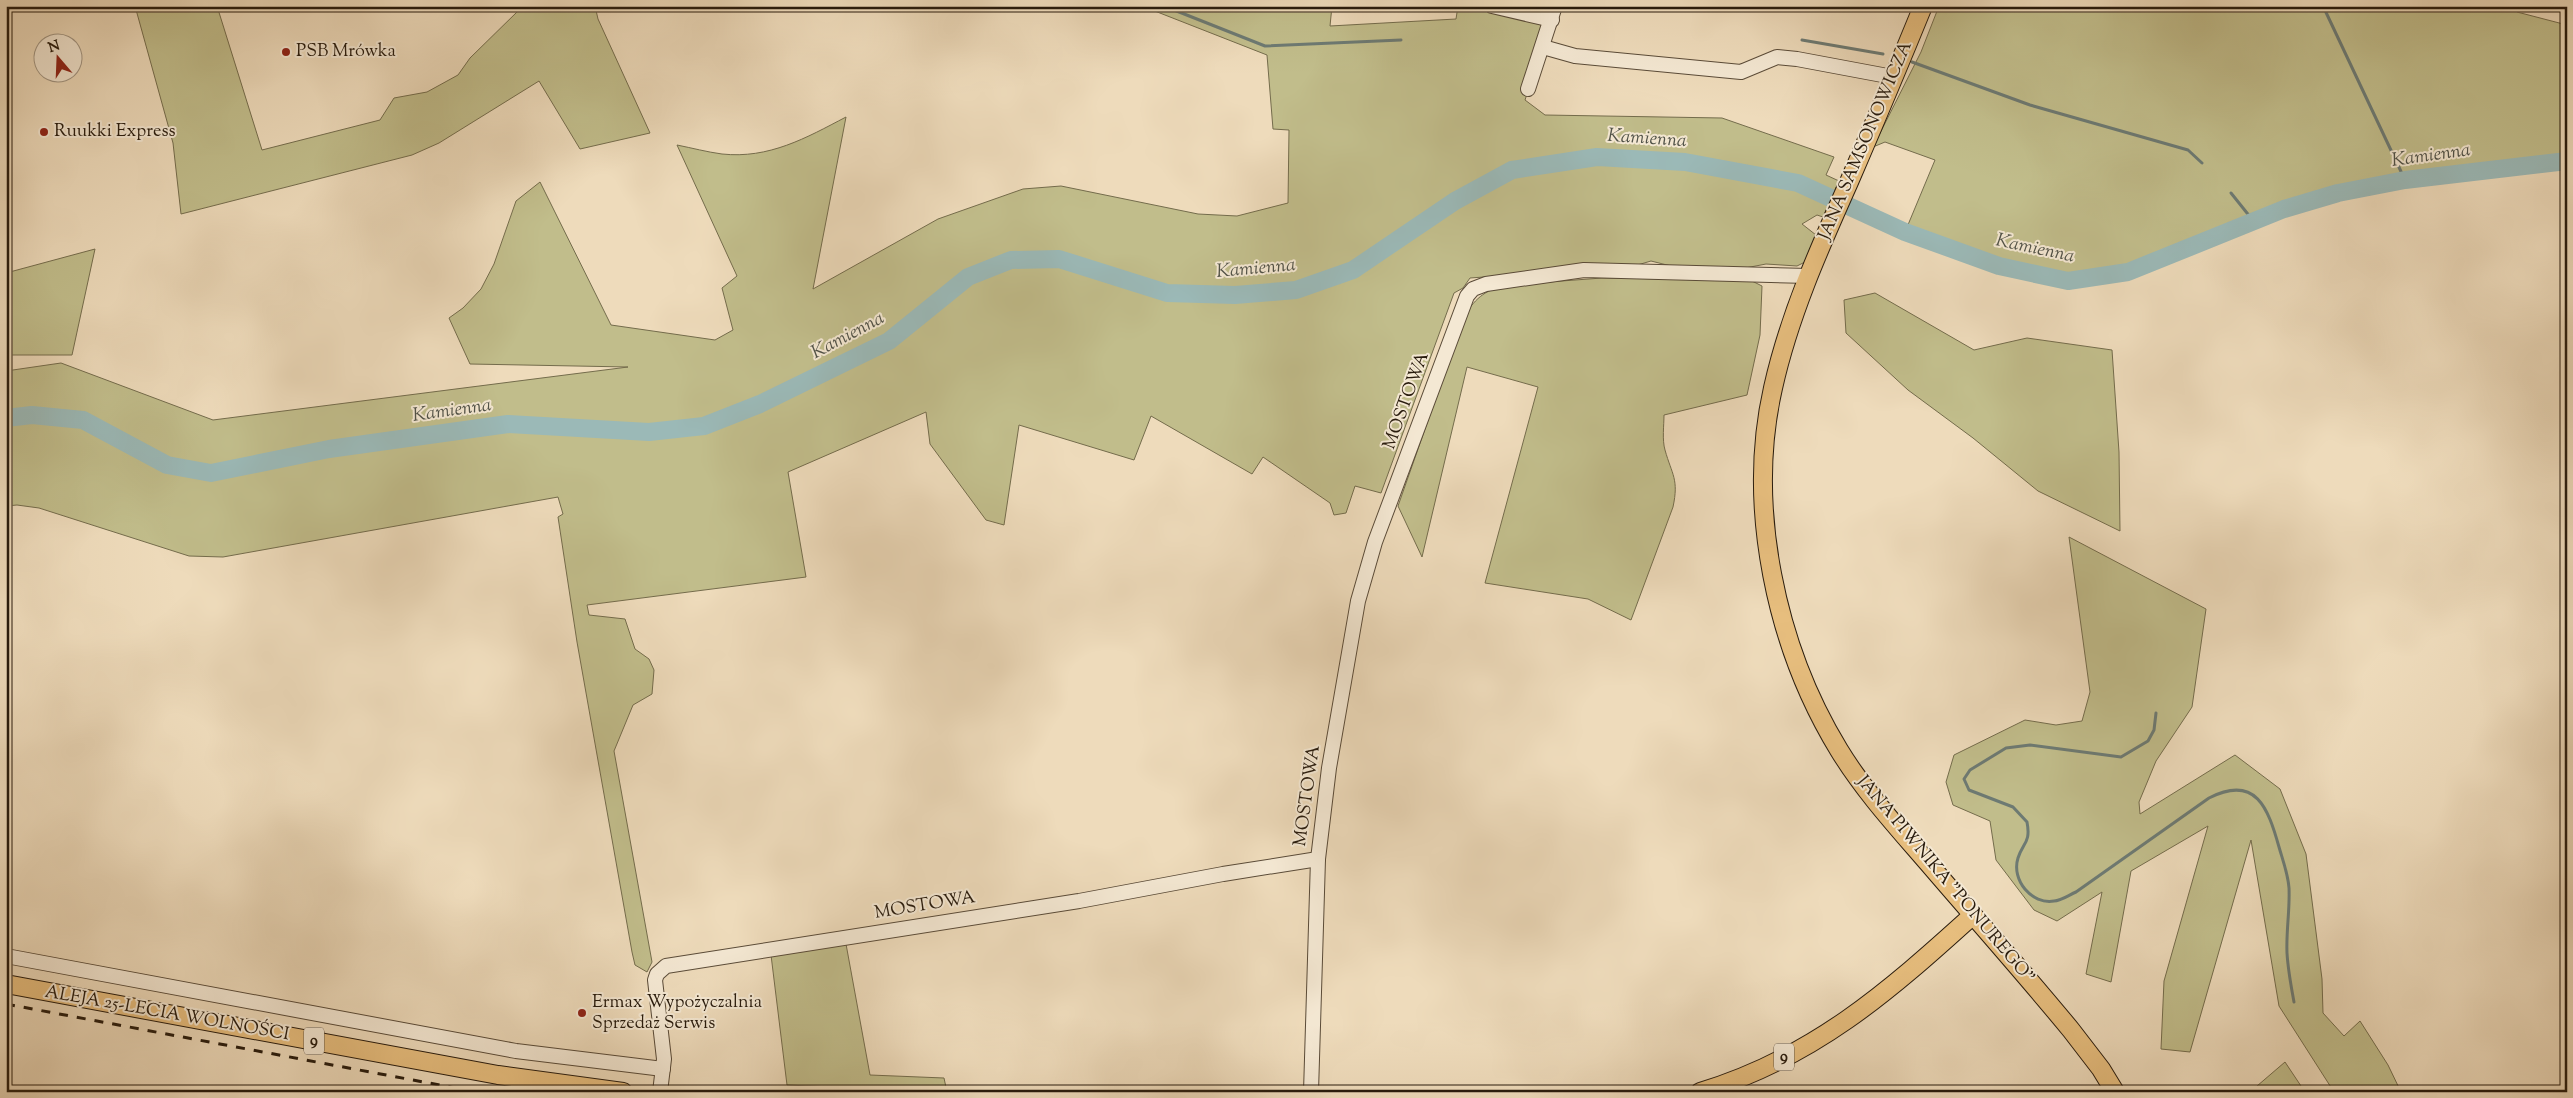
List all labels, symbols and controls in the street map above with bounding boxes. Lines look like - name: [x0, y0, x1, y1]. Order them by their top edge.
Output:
- north arrow: [32, 32, 82, 82]
- text: N: [46, 36, 63, 59]
- street label: JANA SAMSONOWICZA: [1812, 37, 1920, 245]
- place label: PSB Mrówka: [296, 39, 396, 65]
- marker: PSB Mrówka: [280, 46, 292, 58]
- place label: Ruukki Express: [54, 119, 176, 145]
- water label: Kamienna: [1606, 123, 1688, 155]
- marker: Ruukki Express: [38, 126, 50, 138]
- water label: Kamienna: [2390, 137, 2472, 175]
- water label: Kamienna: [1993, 228, 2077, 271]
- water label: Kamienna: [1215, 252, 1297, 286]
- water label: Kamienna: [806, 305, 890, 367]
- street label: MOSTOWA: [1377, 348, 1437, 453]
- water label: Kamienna: [411, 392, 493, 430]
- street label: MOSTOWA: [1288, 743, 1328, 848]
- street label: JANA PIWNIKA "PONUREGO": [1849, 769, 2040, 990]
- street label: MOSTOWA: [873, 885, 978, 927]
- street label: ALEJA 25-LECIA WOLNOŚCI: [43, 979, 292, 1048]
- place label: Ermax Wypożyczalnia Sprzedaż Serwis: [592, 990, 762, 1037]
- marker: Ermax Wypożyczalnia Sprzedaż Serwis: [576, 1007, 588, 1019]
- road number: 9: [304, 1028, 324, 1054]
- road number: 9: [1774, 1044, 1794, 1070]

